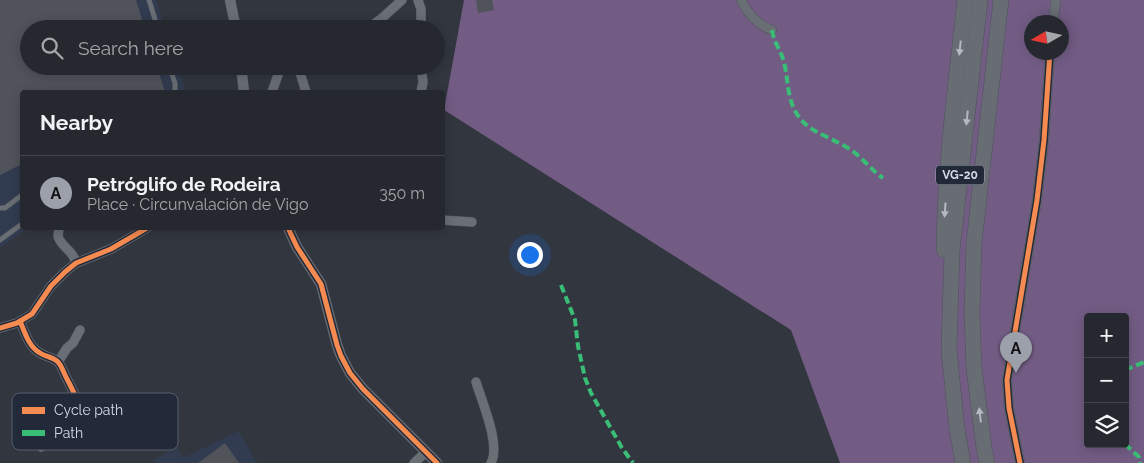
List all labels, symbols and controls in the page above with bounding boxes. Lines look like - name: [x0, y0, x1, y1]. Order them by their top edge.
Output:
- north arrow: [1024, 15, 1069, 60]
- search box: [20, 20, 445, 75]
- icon: search: [38, 34, 66, 62]
- text: Search here: [78, 37, 184, 59]
- one-way arrow: [956, 41, 964, 57]
- text: Nearby: [40, 110, 113, 135]
- one-way arrow: [963, 110, 971, 126]
- road number: VG-20: [936, 166, 984, 184]
- text: Petróglifo de Rodeira: [87, 173, 281, 195]
- text: A: [51, 184, 61, 203]
- text: 350 m: [379, 184, 425, 203]
- text: Place · Circunvalación de Vigo: [87, 195, 309, 214]
- one-way arrow: [940, 203, 948, 219]
- your location: [517, 242, 543, 268]
- map controls: [1084, 313, 1129, 448]
- button: +: [1084, 313, 1129, 358]
- pin: A: [1000, 332, 1032, 373]
- button: −: [1084, 358, 1129, 403]
- legend: [12, 393, 178, 450]
- text: Cycle path: [54, 402, 123, 418]
- button: layers: [1084, 403, 1129, 448]
- one-way arrow: [976, 406, 984, 422]
- text: Path: [54, 425, 83, 441]

